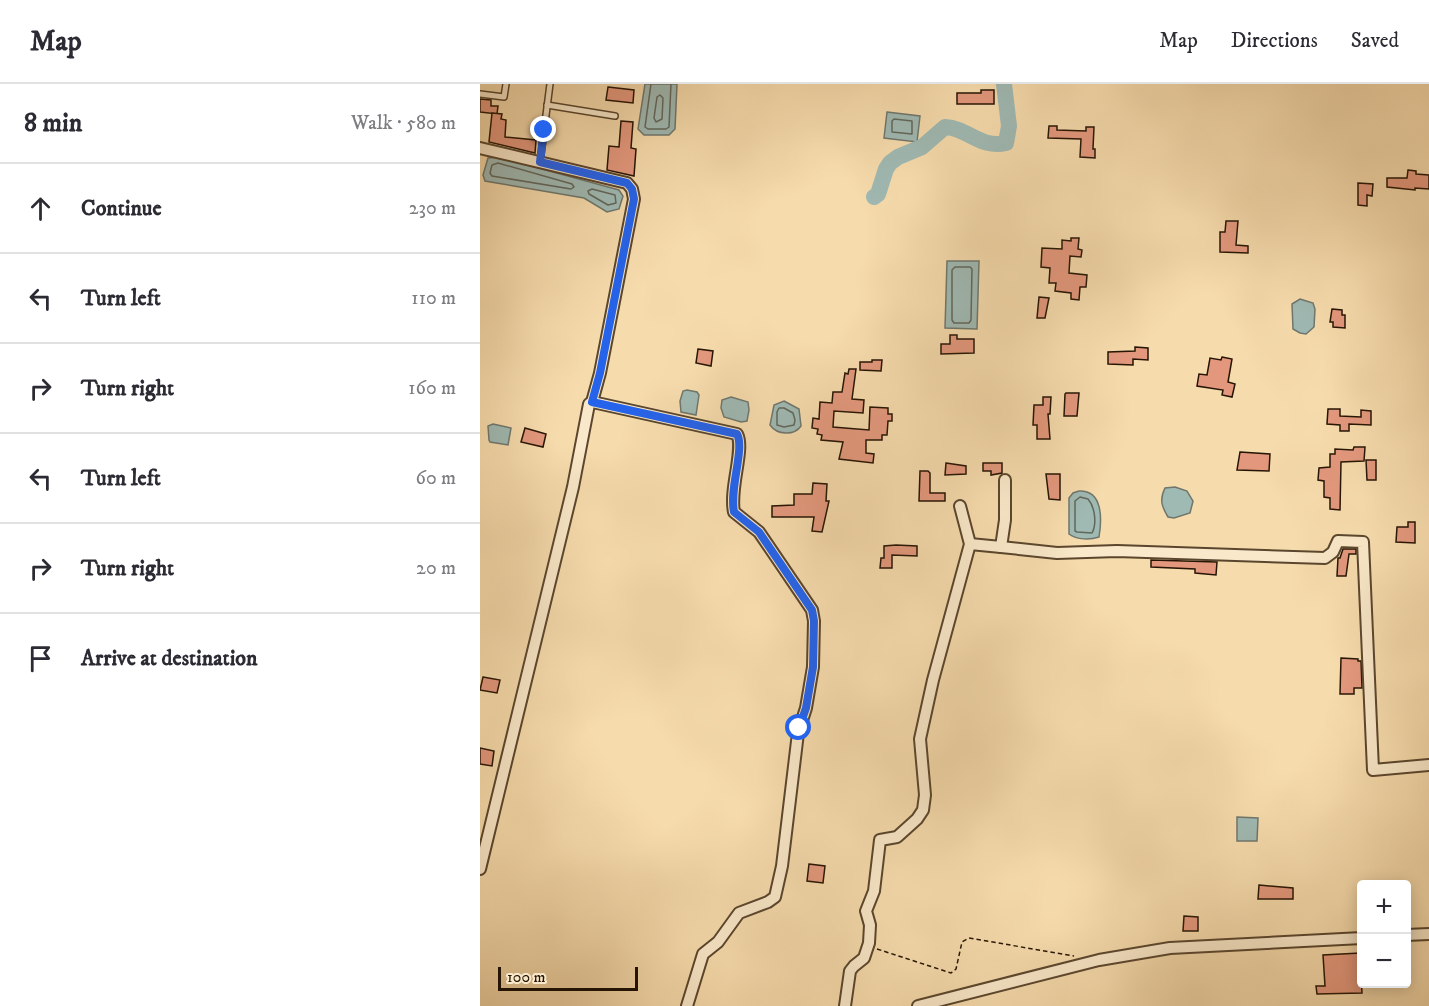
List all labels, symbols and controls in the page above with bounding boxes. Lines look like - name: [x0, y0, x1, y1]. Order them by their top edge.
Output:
- text: Map: [30, 24, 82, 59]
- text: Map: [1159, 28, 1198, 54]
- text: Directions: [1231, 28, 1318, 54]
- text: Saved: [1351, 28, 1399, 54]
- text: 8 min: [24, 107, 82, 140]
- text: Walk · 580 m: [351, 111, 456, 136]
- route end: [530, 116, 556, 142]
- icon: ahead: [24, 192, 57, 225]
- text: Continue: [81, 195, 162, 222]
- text: 230 m: [409, 196, 456, 221]
- icon: left: [24, 282, 57, 315]
- text: Turn left: [81, 285, 161, 312]
- text: 110 m: [411, 286, 456, 311]
- icon: right: [24, 372, 57, 405]
- text: Turn right: [81, 375, 174, 402]
- text: 160 m: [408, 376, 456, 401]
- icon: left: [24, 462, 57, 495]
- text: Turn left: [81, 465, 161, 492]
- text: 60 m: [416, 466, 456, 491]
- icon: right: [24, 552, 57, 585]
- text: Turn right: [81, 555, 174, 582]
- text: 20 m: [416, 556, 456, 581]
- icon: arrive: [24, 642, 57, 675]
- text: Arrive at destination: [81, 645, 258, 672]
- route start: [785, 714, 811, 740]
- map controls: [1357, 880, 1411, 988]
- button: +: [1357, 880, 1411, 934]
- button: −: [1357, 934, 1411, 988]
- scale bar: [498, 964, 638, 992]
- text: 100 m: [507, 967, 546, 987]

